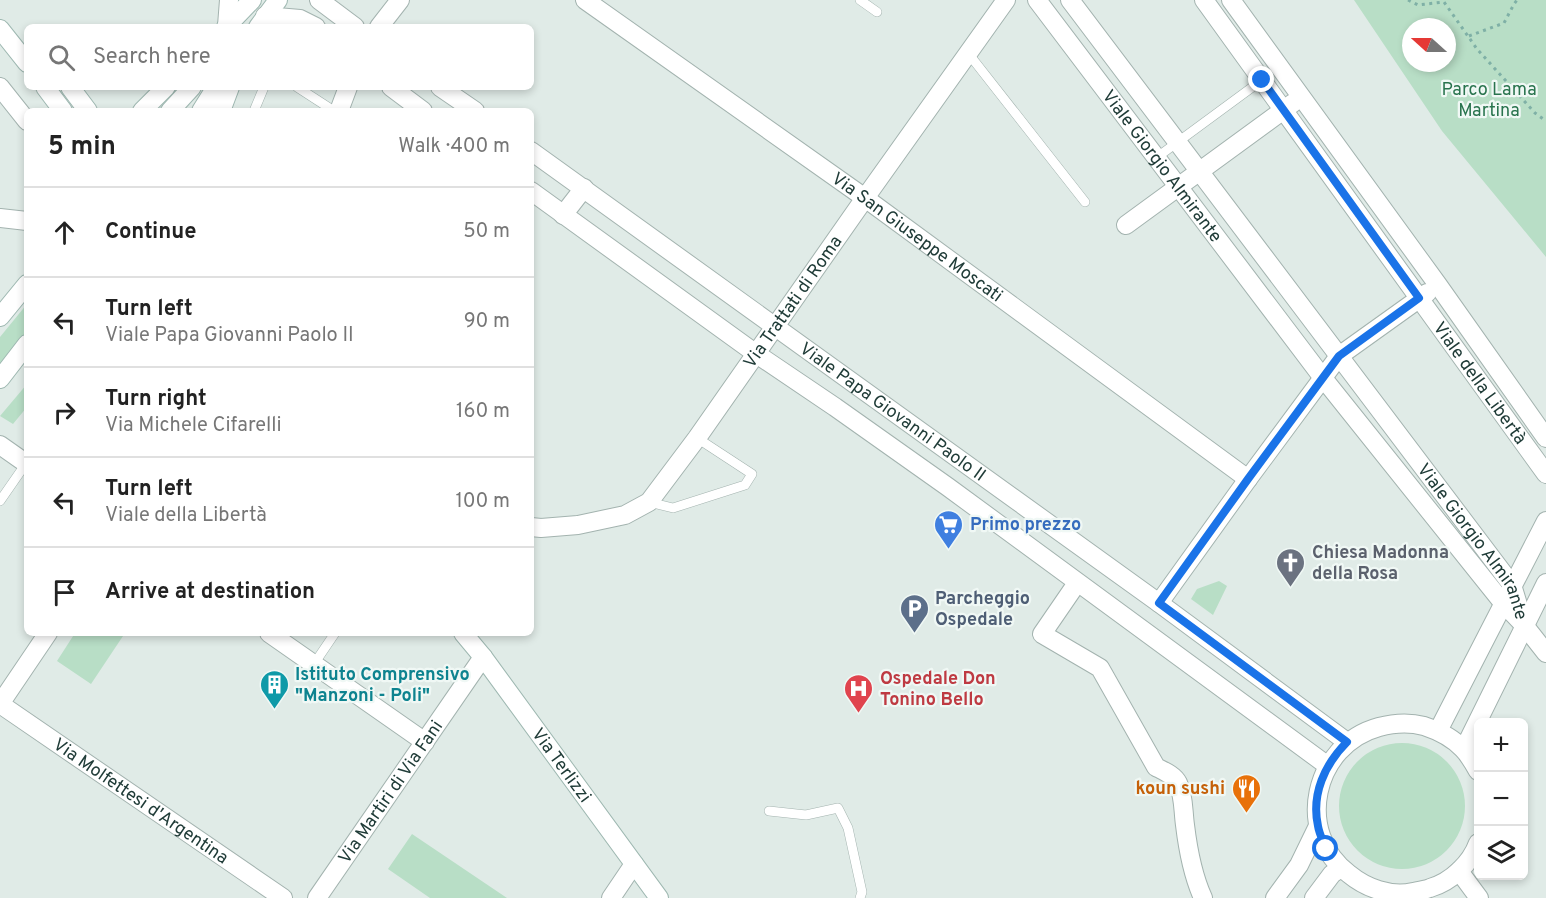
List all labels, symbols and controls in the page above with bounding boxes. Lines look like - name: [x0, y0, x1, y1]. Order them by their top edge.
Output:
- north arrow: [1402, 18, 1456, 72]
- search box: [24, 24, 534, 90]
- icon: search: [45, 41, 78, 74]
- text: Search here: [93, 44, 211, 71]
- route end: [1248, 66, 1274, 92]
- park label: Parco Lama Martina: [1441, 79, 1537, 123]
- street label: Viale Giorgio Almirante: [1096, 86, 1226, 248]
- text: 5 min: [48, 131, 116, 164]
- text: Walk · 400 m: [398, 134, 510, 160]
- street label: Via San Giuseppe Moscati: [826, 168, 1007, 308]
- icon: ahead: [48, 216, 81, 249]
- text: Continue: [105, 219, 196, 246]
- text: 50 m: [463, 219, 510, 245]
- street label: Via Trattati di Roma: [739, 232, 848, 373]
- text: Turn left: [105, 296, 193, 323]
- icon: left: [48, 306, 81, 339]
- text: 90 m: [464, 309, 510, 335]
- street label: Viale della Libertà: [1427, 318, 1531, 449]
- text: Viale Papa Giovanni Paolo II: [105, 323, 354, 349]
- street label: Viale Papa Giovanni Paolo II: [794, 338, 990, 488]
- text: Turn right: [105, 386, 207, 413]
- icon: right: [48, 396, 81, 429]
- text: 160 m: [456, 399, 510, 425]
- text: Via Michele Cifarelli: [105, 413, 282, 439]
- street label: Viale Giorgio Almirante: [1411, 459, 1532, 623]
- text: Turn left: [105, 476, 193, 503]
- icon: left: [48, 486, 81, 519]
- text: 100 m: [455, 489, 510, 515]
- text: Viale della Libertà: [105, 503, 267, 529]
- supermarket icon: Primo prezzo: [933, 508, 965, 550]
- place label: Primo prezzo: [970, 514, 1081, 537]
- place label: Chiesa Madonna della Rosa: [1312, 542, 1449, 586]
- church icon: Chiesa Madonna della Rosa: [1275, 546, 1307, 588]
- icon: arrive: [48, 576, 81, 609]
- text: Arrive at destination: [105, 579, 315, 606]
- place label: Parcheggio Ospedale: [935, 588, 1030, 632]
- parking icon: Parcheggio Ospedale: [898, 592, 930, 634]
- place label: Istituto Comprensivo "Manzoni - Poli": [295, 664, 470, 708]
- building icon: Istituto Comprensivo "Manzoni - Poli": [258, 668, 290, 710]
- place label: Ospedale Don Tonino Bello: [880, 668, 996, 712]
- hospital icon: Ospedale Don Tonino Bello: [843, 672, 875, 714]
- street label: Via Martiri di Via Fani: [334, 716, 449, 869]
- map controls: [1474, 718, 1528, 880]
- button: +: [1474, 718, 1528, 772]
- street label: Via Terlizzi: [526, 724, 596, 808]
- street label: Via Molfettesi d'Argentina: [48, 734, 232, 870]
- restaurant icon: koun sushi: [1230, 772, 1262, 814]
- button: −: [1474, 772, 1528, 826]
- place label: koun sushi: [1135, 778, 1225, 801]
- button: layers: [1474, 826, 1528, 880]
- route start: [1312, 835, 1338, 861]

